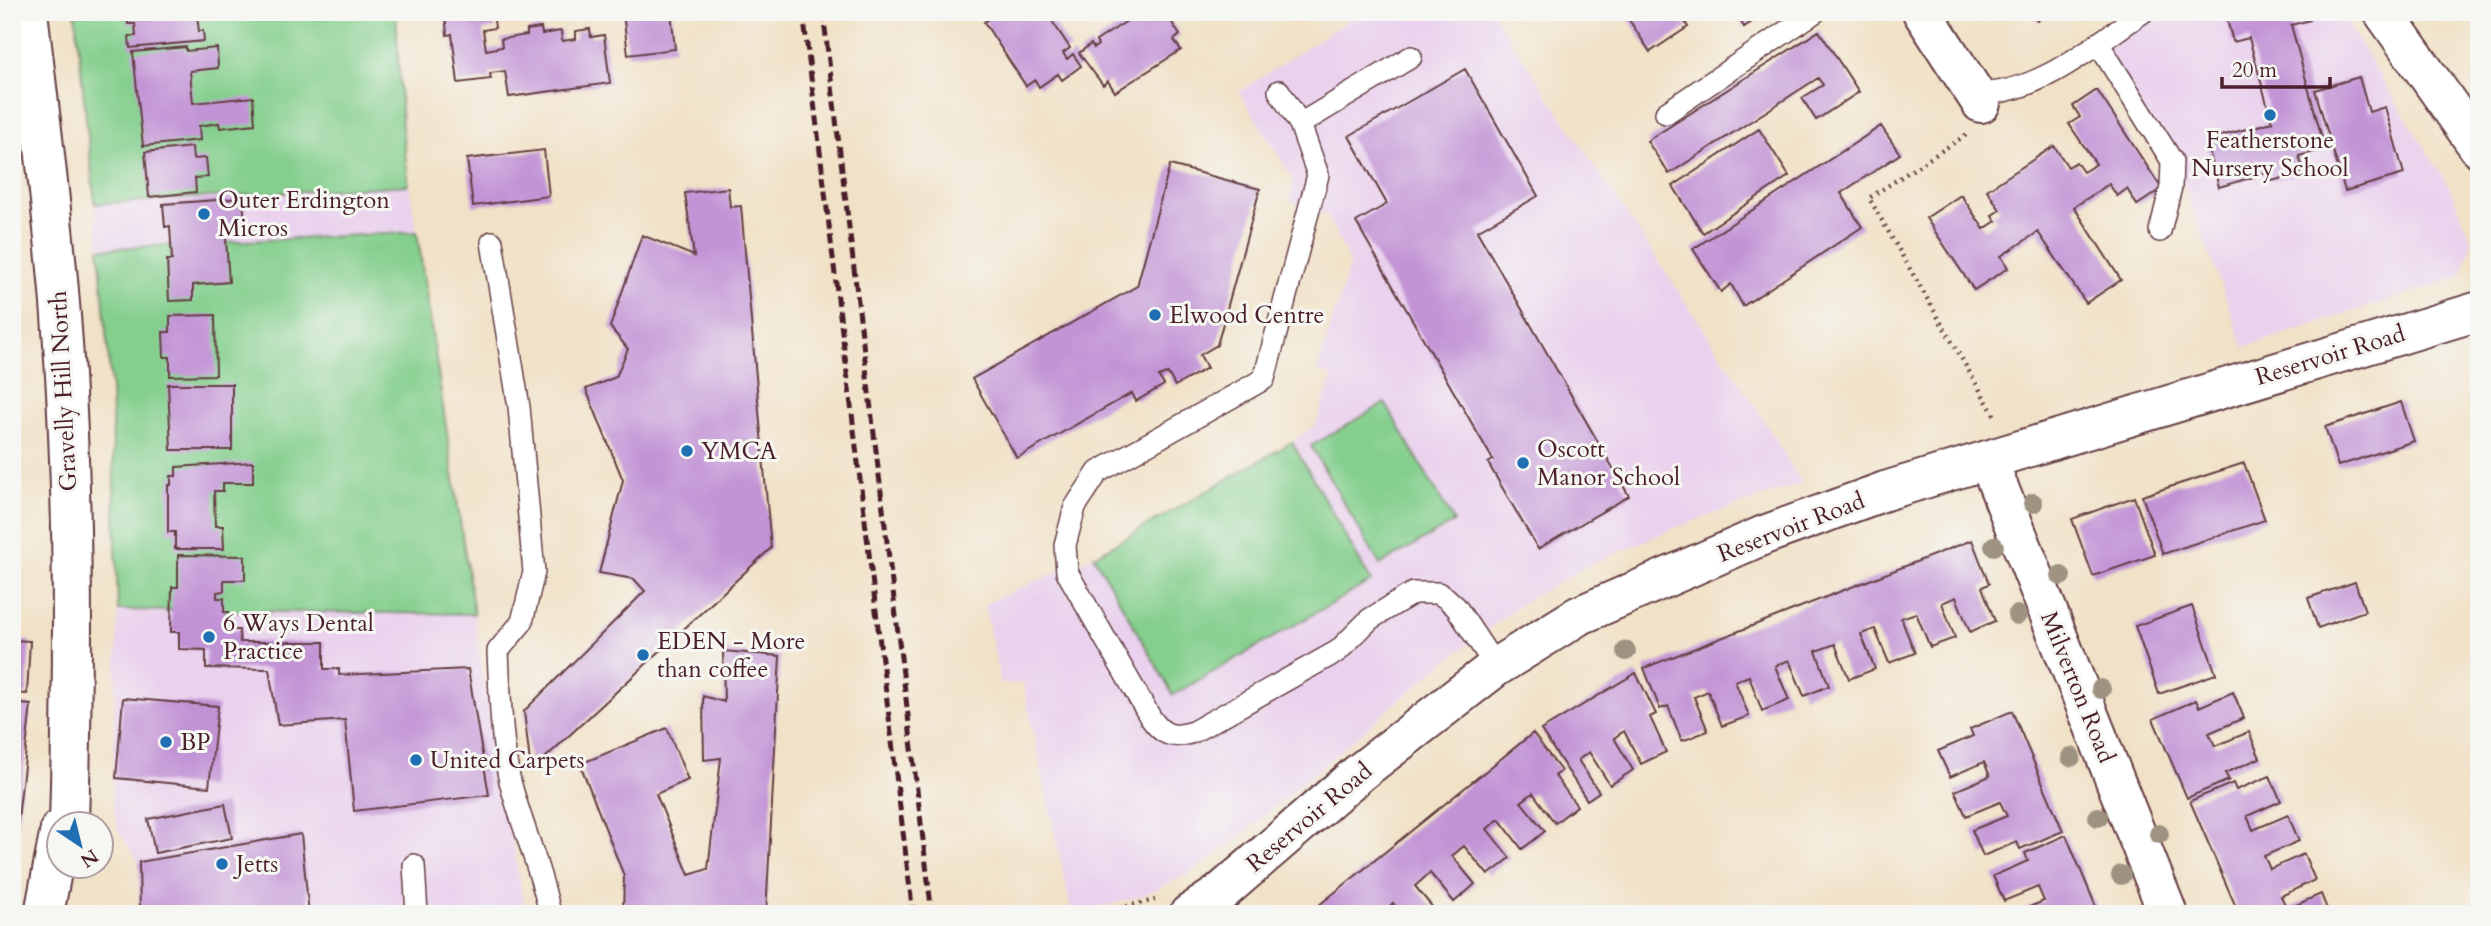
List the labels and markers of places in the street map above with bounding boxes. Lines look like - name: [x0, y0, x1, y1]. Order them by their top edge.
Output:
- marker: Featherstone Nursery School: [2262, 107, 2278, 123]
- place label: Featherstone Nursery School: [2191, 124, 2349, 185]
- place label: Outer Erdington Micros: [218, 184, 390, 245]
- marker: Outer Erdington Micros: [196, 206, 212, 222]
- place label: Elwood Centre: [1169, 299, 1324, 332]
- marker: Elwood Centre: [1147, 307, 1163, 323]
- place label: Oscott Manor School: [1537, 433, 1680, 494]
- place label: YMCA: [701, 435, 778, 468]
- marker: YMCA: [679, 443, 695, 459]
- marker: Oscott Manor School: [1515, 455, 1531, 471]
- place label: 6 Ways Dental Practice: [223, 607, 374, 668]
- place label: EDEN - More than coffee: [657, 625, 805, 686]
- marker: 6 Ways Dental Practice: [201, 629, 217, 645]
- marker: EDEN - More than coffee: [635, 647, 651, 663]
- place label: BP: [180, 726, 211, 759]
- marker: BP: [158, 734, 174, 750]
- place label: United Carpets: [430, 744, 584, 777]
- marker: United Carpets: [408, 752, 424, 768]
- place label: Jetts: [233, 848, 278, 881]
- marker: Jetts: [214, 856, 230, 872]

